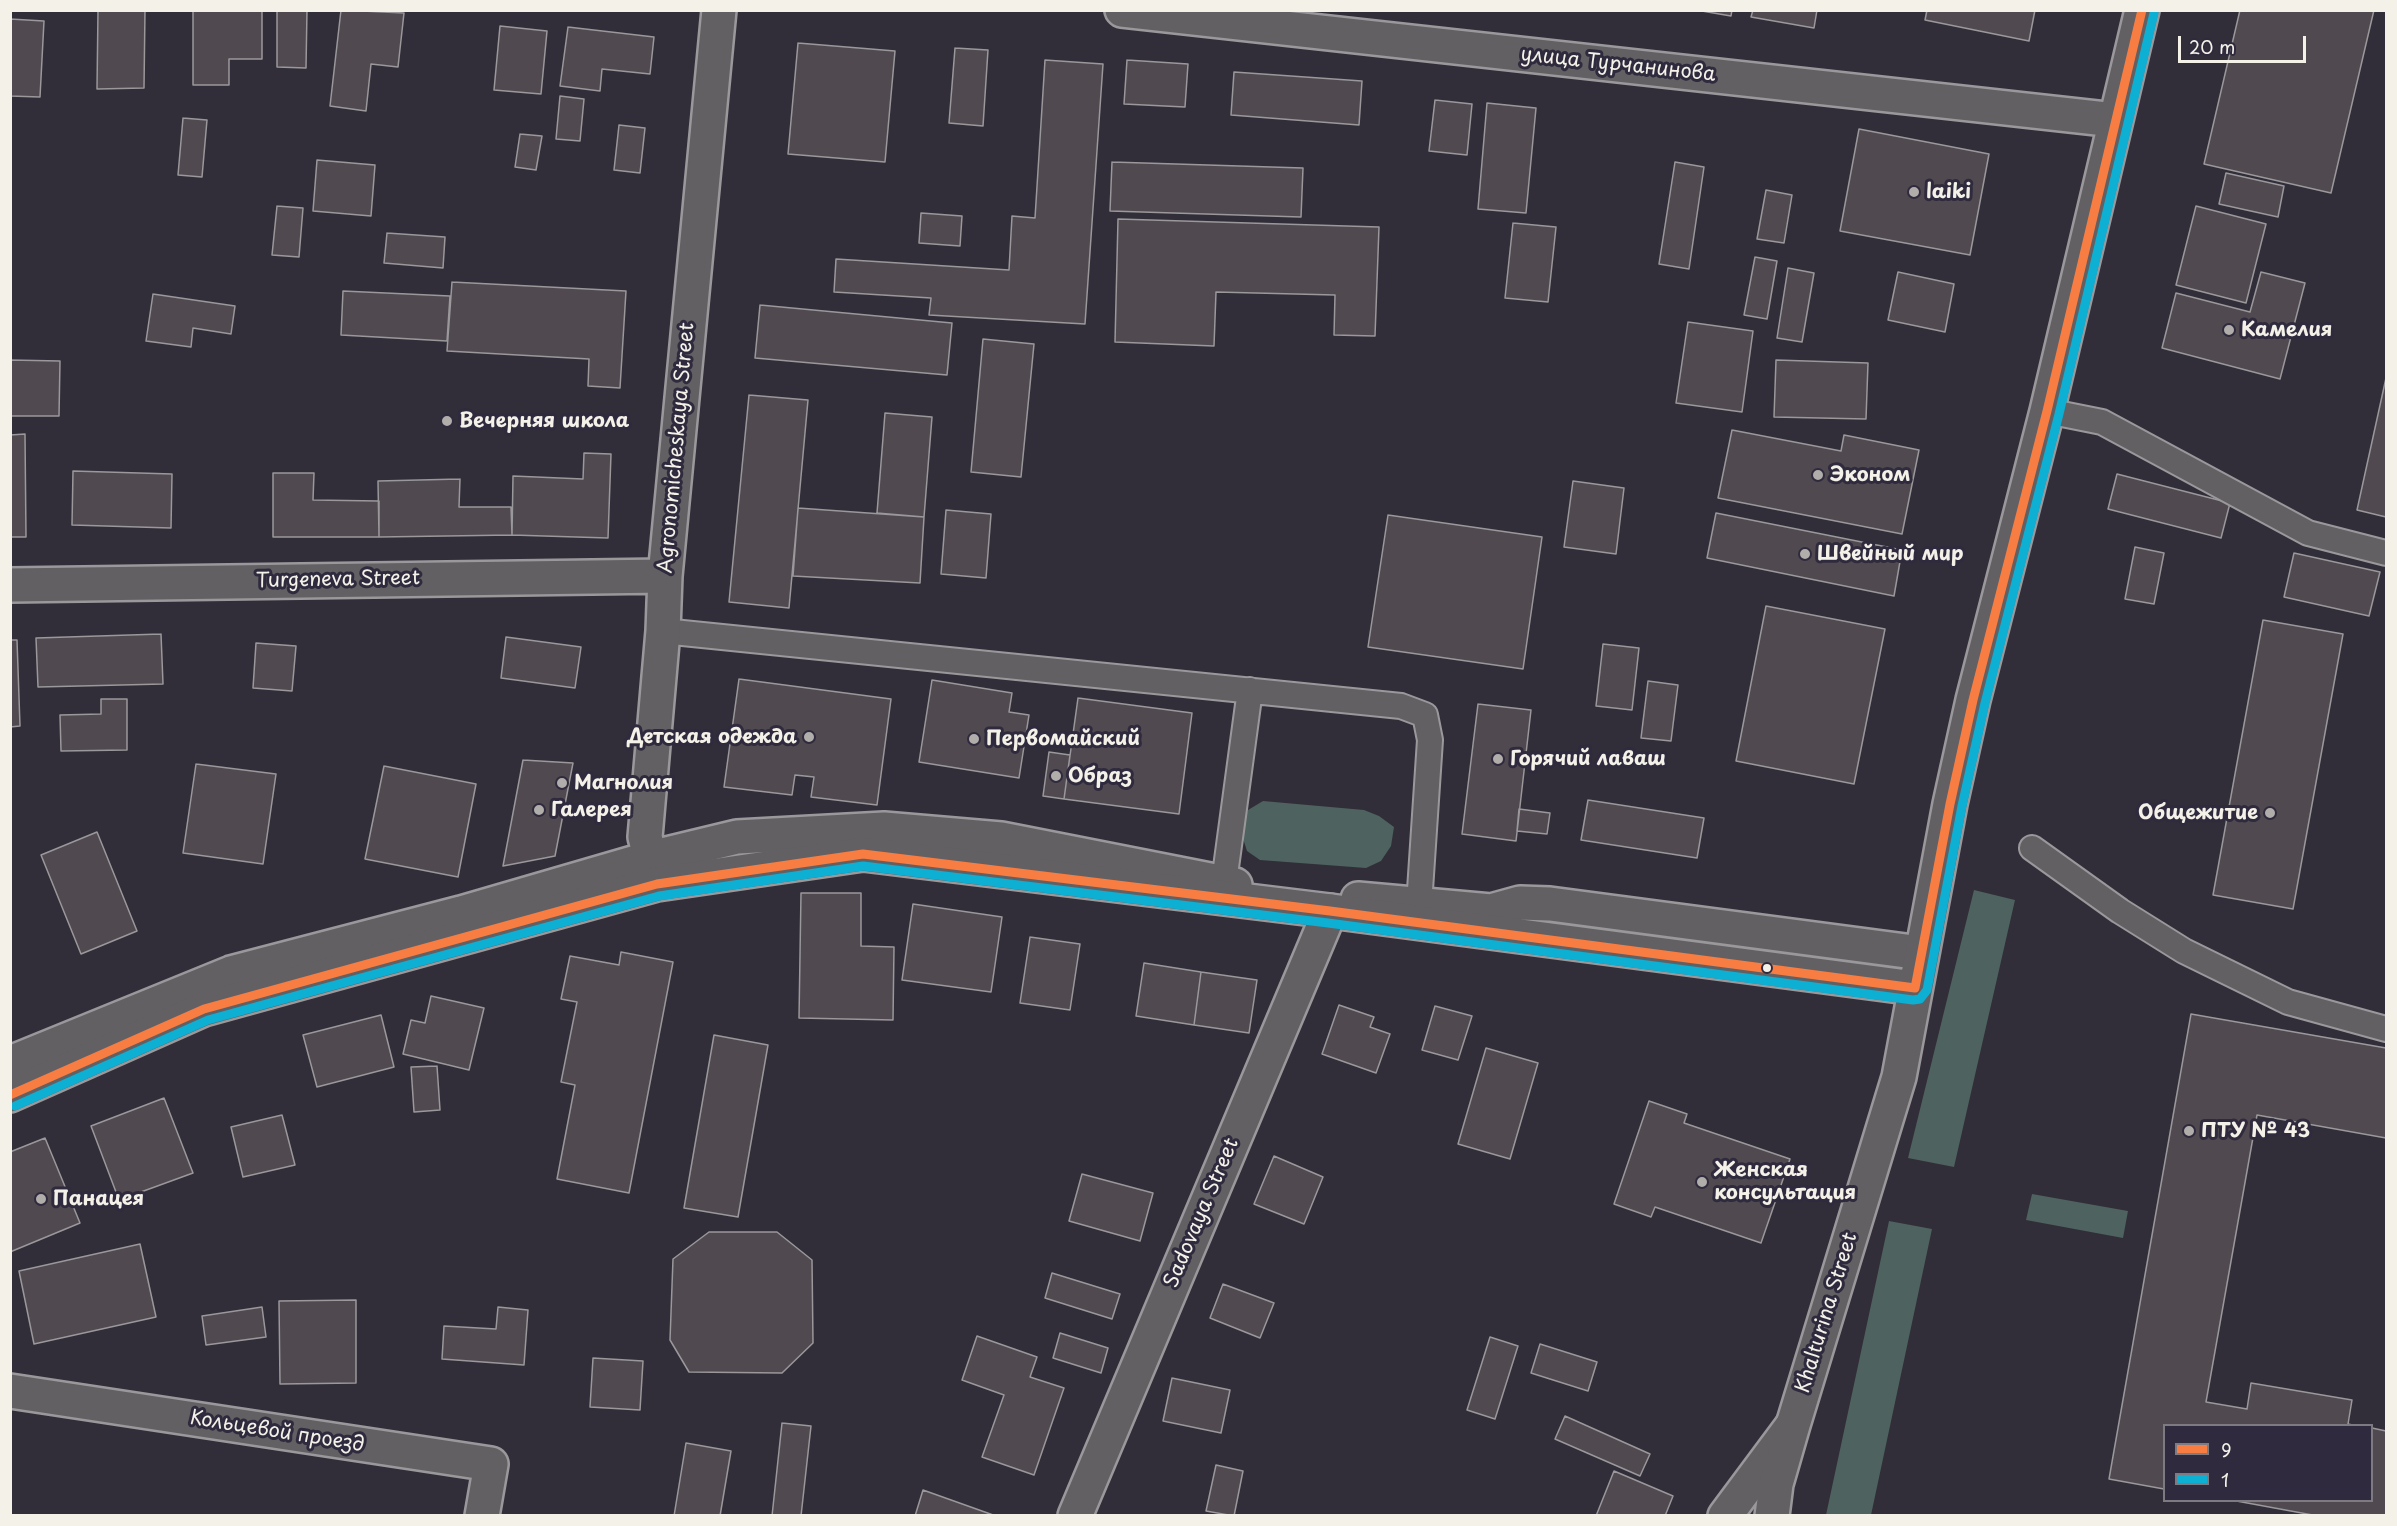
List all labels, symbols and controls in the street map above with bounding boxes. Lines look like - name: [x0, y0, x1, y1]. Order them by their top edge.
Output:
- scale bar: [2181, 24, 2308, 62]
- text: 20 m: [2189, 33, 2235, 60]
- street label: улица Турчанинова: [1519, 43, 1717, 87]
- place label: laiki: [1926, 180, 1971, 204]
- marker: laiki: [1907, 185, 1921, 199]
- place label: Камелия: [2241, 318, 2332, 342]
- street label: Agronomicheskaya Street: [654, 322, 700, 574]
- marker: Камелия: [2222, 323, 2236, 337]
- place label: Вечерняя школа: [459, 409, 629, 433]
- marker: Вечерняя школа: [440, 414, 454, 428]
- place label: Эконом: [1830, 463, 1910, 487]
- marker: Эконом: [1811, 468, 1825, 482]
- place label: Швейный мир: [1817, 542, 1964, 566]
- marker: Швейный мир: [1798, 547, 1812, 561]
- street label: Turgeneva Street: [256, 567, 420, 593]
- place label: Детская одежда: [627, 725, 797, 749]
- place label: Первомайский: [986, 727, 1140, 751]
- marker: Детская одежда: [802, 730, 816, 744]
- marker: Первомайский: [967, 732, 981, 746]
- place label: Горячий лаваш: [1510, 747, 1666, 771]
- marker: Горячий лаваш: [1491, 752, 1505, 766]
- place label: Образ: [1068, 764, 1132, 788]
- marker: Образ: [1049, 769, 1063, 783]
- place label: Магнолия: [574, 771, 673, 795]
- marker: Магнолия: [555, 776, 569, 790]
- place label: Галерея: [551, 798, 632, 822]
- place label: Общежитие: [2138, 801, 2258, 825]
- marker: Галерея: [532, 803, 546, 817]
- marker: Общежитие: [2263, 806, 2277, 820]
- unlabelled marker: [1761, 962, 1773, 974]
- place label: ПТУ № 43: [2201, 1119, 2310, 1143]
- marker: ПТУ № 43: [2182, 1124, 2196, 1138]
- street label: Sadovaya Street: [1160, 1135, 1244, 1291]
- place label: Женская консультация: [1714, 1158, 1856, 1205]
- marker: Женская консультация: [1695, 1175, 1709, 1189]
- place label: Панацея: [53, 1187, 144, 1211]
- marker: Панацея: [34, 1192, 48, 1206]
- street label: Khalturina Street: [1791, 1230, 1863, 1396]
- street label: Кольцевой проезд: [188, 1406, 366, 1458]
- legend: [2163, 1424, 2373, 1502]
- text: 9: [2221, 1436, 2232, 1463]
- text: 1: [2221, 1466, 2229, 1493]

